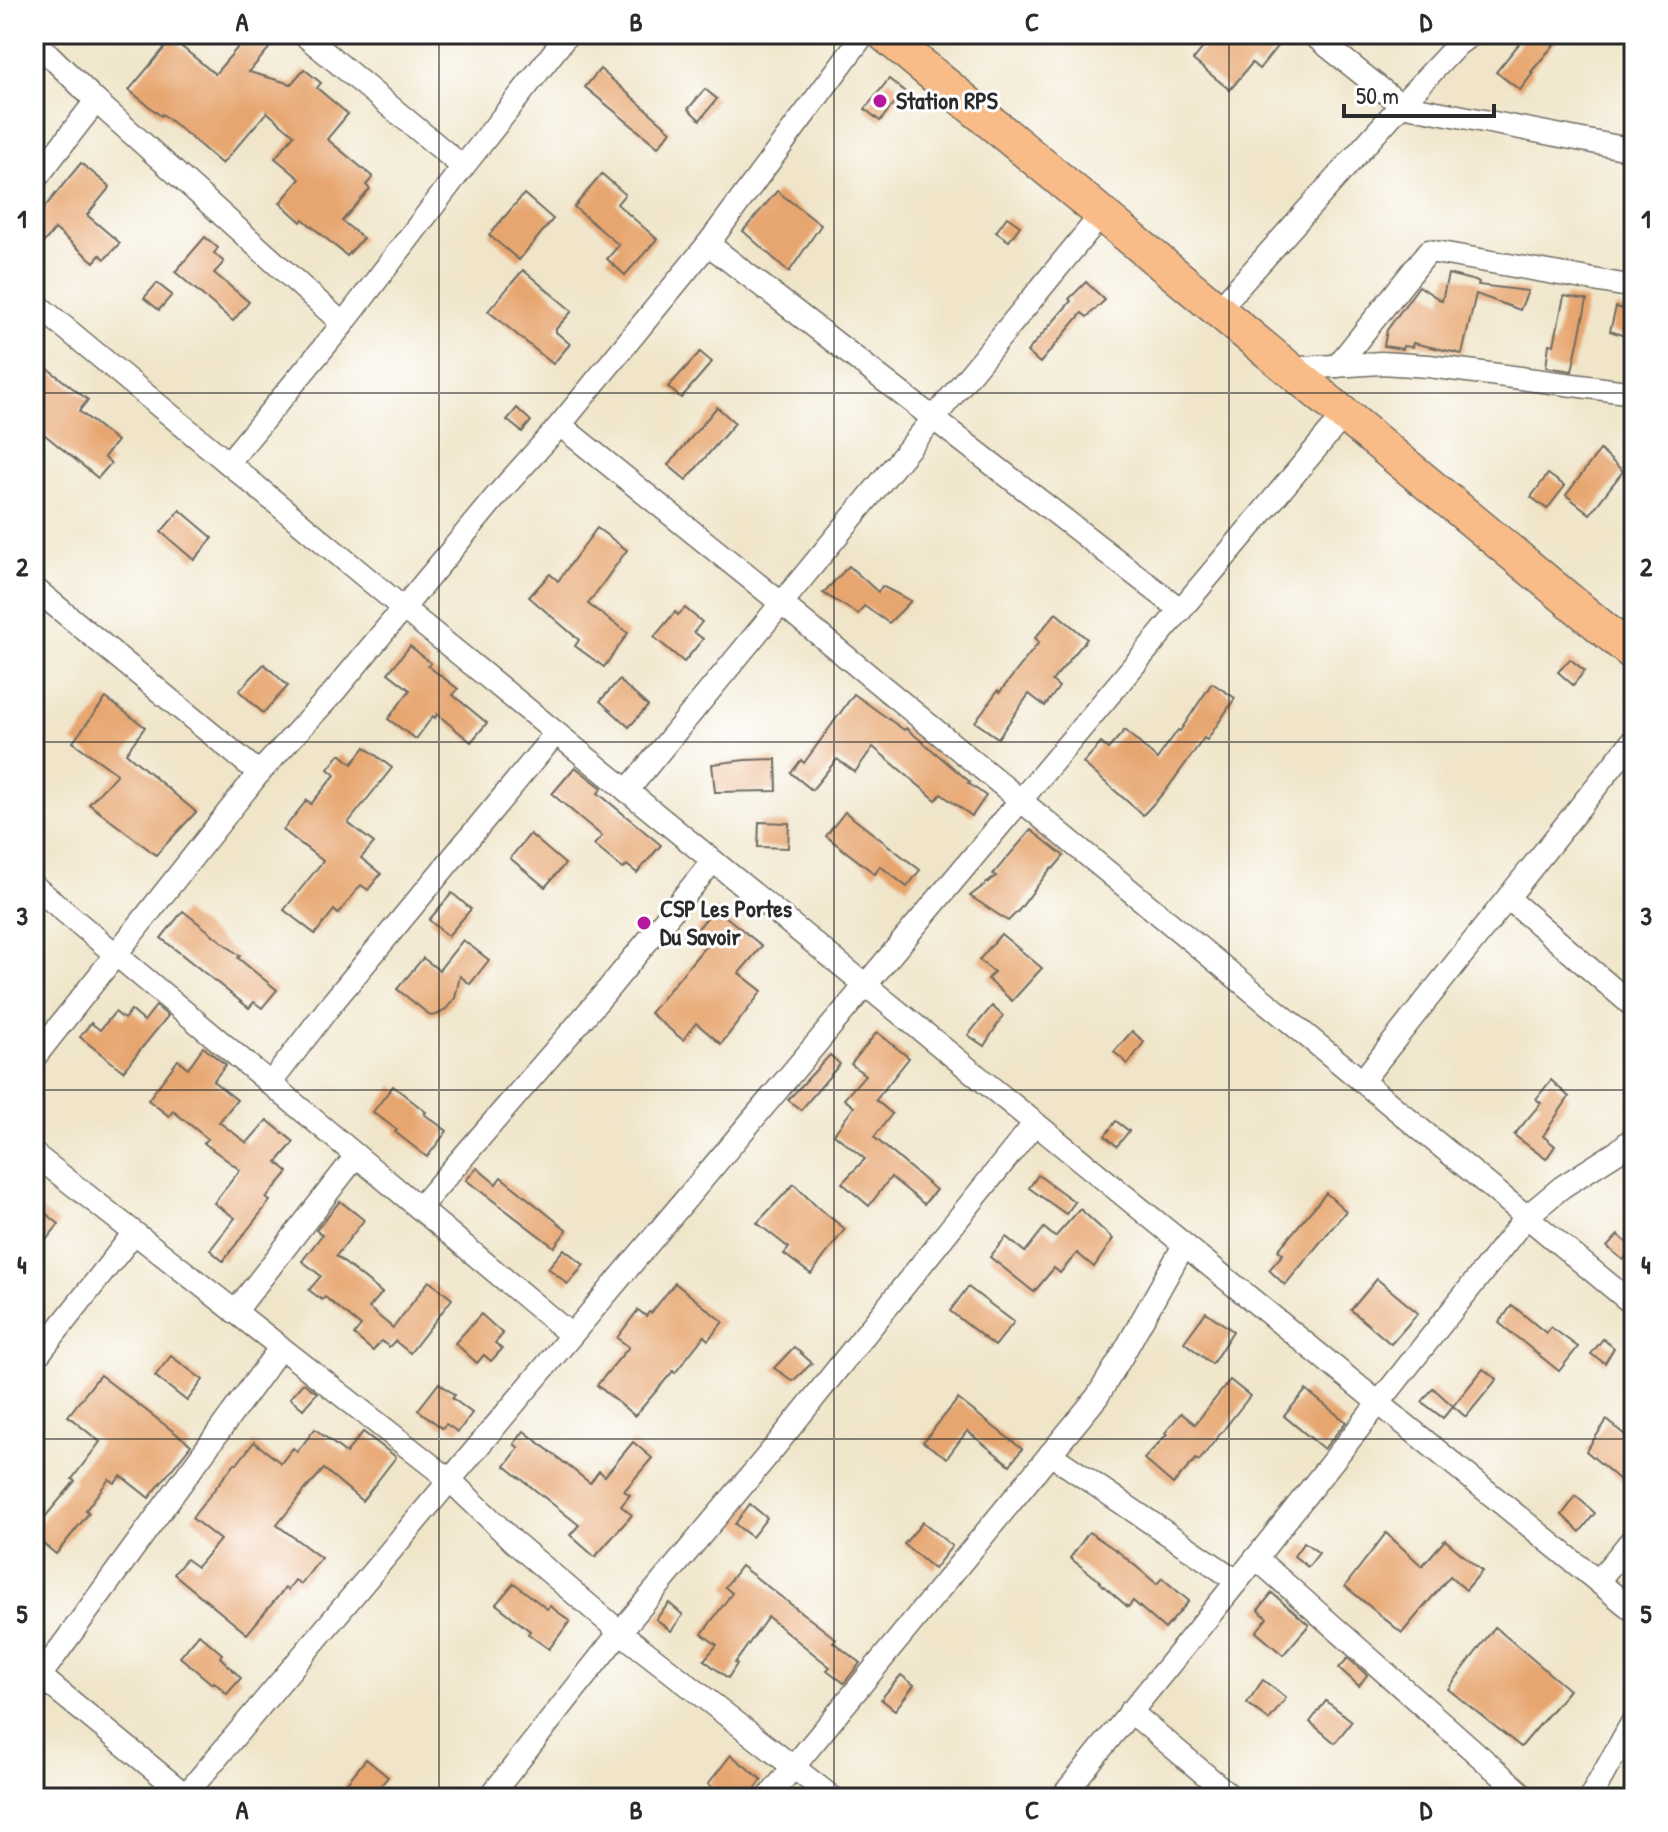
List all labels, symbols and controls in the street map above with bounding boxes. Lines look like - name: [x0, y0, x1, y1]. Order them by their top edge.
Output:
- text: A: [236, 4, 249, 39]
- text: B: [629, 4, 643, 39]
- text: C: [1025, 4, 1039, 39]
- text: D: [1420, 4, 1433, 39]
- scale bar: [1344, 68, 1494, 118]
- text: 50 m: [1356, 79, 1399, 111]
- place label: Station RPS: [896, 84, 998, 116]
- marker: Station RPS: [871, 92, 889, 110]
- text: 1: [17, 201, 27, 236]
- text: 1: [1641, 201, 1651, 236]
- text: 2: [16, 549, 29, 584]
- text: 2: [1640, 549, 1653, 584]
- place label: CSP Les Portes Du Savoir: [660, 892, 792, 952]
- text: 3: [16, 898, 28, 933]
- text: 3: [1640, 898, 1652, 933]
- marker: CSP Les Portes Du Savoir: [635, 914, 653, 932]
- text: 4: [17, 1247, 27, 1282]
- text: 4: [1641, 1247, 1651, 1282]
- text: 5: [17, 1596, 28, 1631]
- text: 5: [1641, 1596, 1652, 1631]
- text: A: [236, 1792, 249, 1827]
- text: B: [629, 1792, 643, 1827]
- text: C: [1025, 1792, 1039, 1827]
- text: D: [1420, 1792, 1433, 1827]

